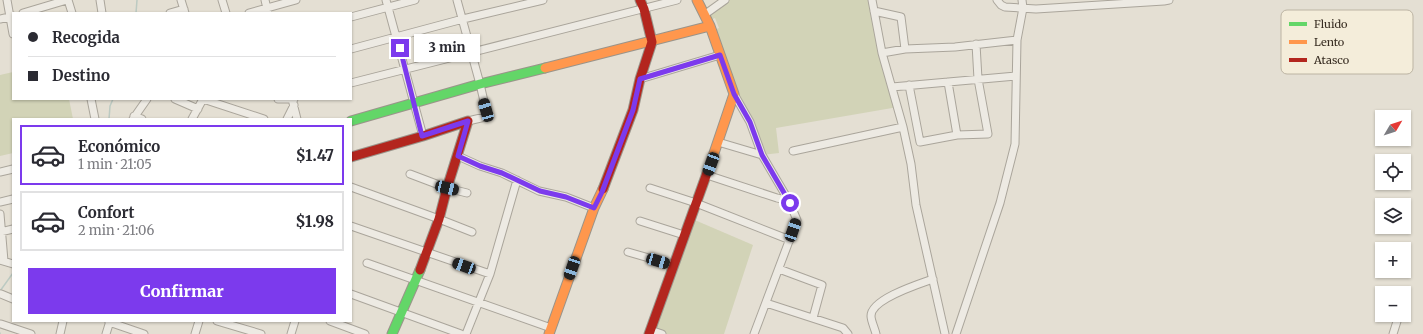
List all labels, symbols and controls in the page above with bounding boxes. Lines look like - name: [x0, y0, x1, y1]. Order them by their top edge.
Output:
- legend: [1281, 10, 1413, 74]
- text: Fluido: [1314, 17, 1348, 31]
- text: Recogida: [52, 28, 120, 47]
- callout: 3 min: [414, 34, 480, 62]
- text: Lento: [1314, 35, 1345, 49]
- route end: [391, 39, 409, 57]
- text: 3 min: [428, 39, 466, 56]
- text: Atasco: [1313, 53, 1350, 67]
- text: Destino: [52, 66, 110, 85]
- car: [477, 97, 495, 123]
- north arrow: [1375, 110, 1411, 146]
- map controls: [1375, 110, 1411, 322]
- icon: car: [30, 137, 66, 173]
- text: Económico: [78, 137, 160, 156]
- text: $1.47: [296, 146, 334, 165]
- car: [701, 151, 721, 177]
- button: locate: [1375, 154, 1411, 190]
- text: 1 min · 21:05: [78, 156, 152, 173]
- car: [434, 179, 460, 197]
- route start: [781, 194, 799, 212]
- button: layers: [1375, 198, 1411, 234]
- icon: car: [30, 203, 66, 239]
- text: Confort: [78, 203, 135, 222]
- text: $1.98: [295, 212, 334, 231]
- car: [783, 217, 803, 243]
- text: 2 min · 21:06: [78, 222, 154, 239]
- button: +: [1375, 242, 1411, 278]
- car: [645, 252, 671, 270]
- car: [562, 255, 582, 281]
- car: [451, 256, 477, 276]
- button: Confirmar: [28, 268, 336, 314]
- button: −: [1375, 286, 1411, 322]

